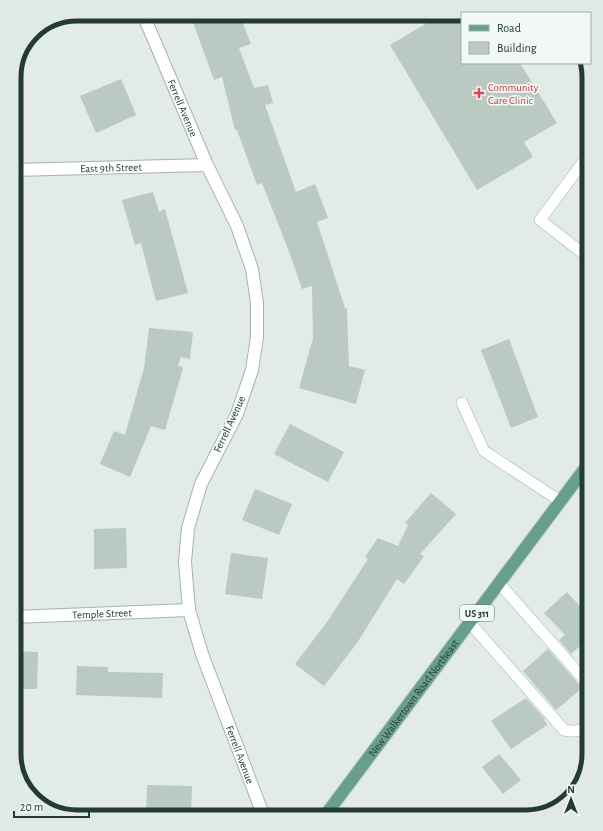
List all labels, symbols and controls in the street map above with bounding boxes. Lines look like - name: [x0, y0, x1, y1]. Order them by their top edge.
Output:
- legend: [461, 12, 591, 64]
- text: Road: [497, 22, 521, 34]
- text: Building: [497, 42, 537, 54]
- street label: Ferrell Avenue: [165, 78, 199, 138]
- place label: Community Care Clinic: [488, 82, 539, 106]
- marker: Community Care Clinic: [473, 87, 485, 99]
- street label: East 9th Street: [80, 162, 142, 174]
- street label: Ferrell Avenue: [212, 394, 247, 454]
- road number: US 311: [460, 605, 494, 621]
- street label: Temple Street: [72, 607, 132, 621]
- street label: New Walkertown Road Northeast: [367, 637, 461, 758]
- street label: Ferrell Avenue: [224, 724, 256, 785]
- north arrow: [551, 779, 591, 819]
- text: N: [567, 784, 575, 795]
- scale bar: [14, 793, 89, 819]
- text: 20 m: [20, 801, 43, 813]

